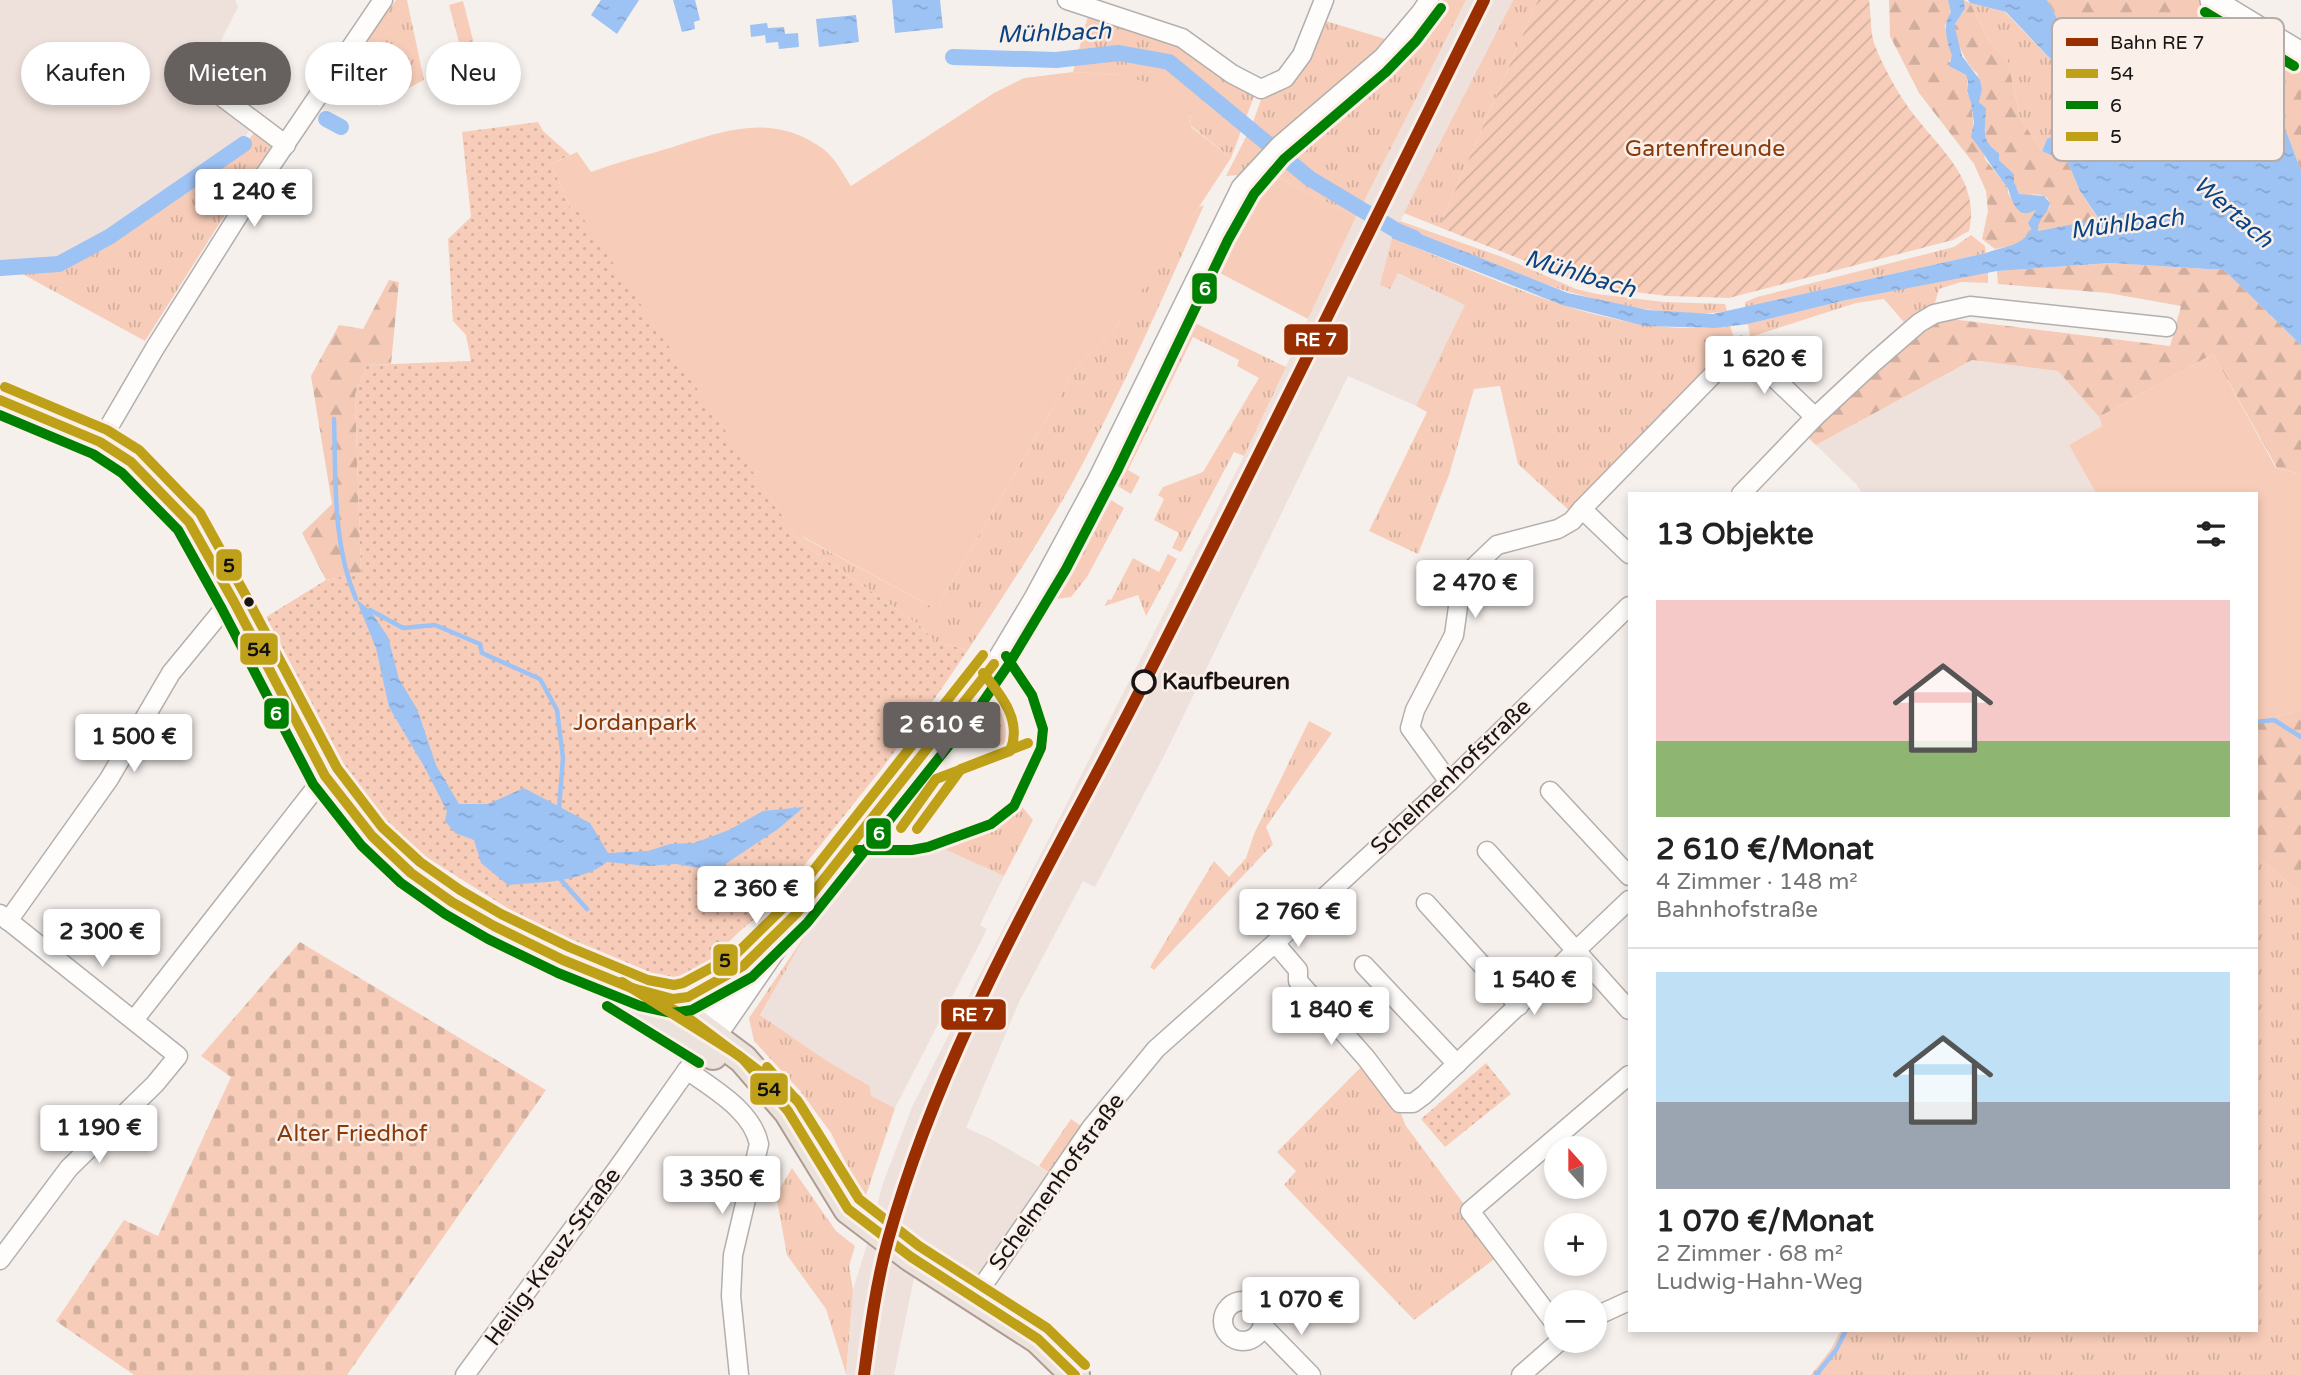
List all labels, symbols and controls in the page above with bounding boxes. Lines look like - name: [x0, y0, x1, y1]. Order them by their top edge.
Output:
- water label: Mühlbach: [996, 16, 1113, 49]
- legend: [2052, 18, 2284, 161]
- text: Bahn RE 7: [2110, 32, 2204, 54]
- chip: Kaufen: [21, 42, 150, 105]
- chip: Mieten: [164, 42, 291, 105]
- chip: Filter: [305, 42, 412, 105]
- chip: Neu: [426, 42, 521, 105]
- text: 54: [2110, 63, 2134, 85]
- text: 6: [2110, 95, 2122, 117]
- text: 5: [2110, 126, 2122, 148]
- park label: Gartenfreunde: [1625, 135, 1785, 163]
- pin: 1 240 €: [189, 170, 319, 229]
- water label: Wertach: [2187, 170, 2280, 255]
- text: 1 240 €: [211, 178, 297, 206]
- water label: Mühlbach: [2069, 202, 2187, 245]
- water label: Mühlbach: [1521, 243, 1640, 305]
- line badge: 6: [1191, 272, 1218, 305]
- text: 6: [1199, 278, 1211, 300]
- line badge: RE 7: [1283, 323, 1349, 356]
- text: RE 7: [1295, 329, 1337, 351]
- pin: 1 620 €: [1699, 336, 1829, 396]
- text: 1 620 €: [1721, 345, 1807, 373]
- icon: filters: [2192, 515, 2230, 553]
- text: 13 Objekte: [1656, 516, 1814, 553]
- line badge: 5: [215, 548, 243, 582]
- text: 5: [223, 555, 235, 577]
- pin: 2 470 €: [1410, 560, 1540, 620]
- text: 2 470 €: [1432, 569, 1518, 597]
- unlabelled marker: [242, 595, 256, 609]
- line badge: 54: [239, 632, 279, 666]
- text: 54: [247, 639, 271, 661]
- icon: home: [1880, 645, 2006, 771]
- place label: Kaufbeuren: [1162, 668, 1290, 696]
- marker: Kaufbeuren: [1132, 670, 1156, 694]
- street label: Schelmenhofstraße: [1365, 693, 1537, 861]
- line badge: 6: [263, 697, 290, 730]
- pin: 2 610 €: [877, 702, 1007, 762]
- text: 6: [270, 703, 282, 725]
- park label: Jordanpark: [573, 709, 697, 737]
- text: 2 610 €: [899, 711, 985, 739]
- pin: 1 500 €: [69, 714, 199, 774]
- text: 1 500 €: [91, 723, 177, 751]
- line badge: 6: [865, 817, 892, 850]
- text: 6: [873, 823, 885, 845]
- text: 2 610 €/Monat: [1656, 831, 1874, 868]
- pin: 2 360 €: [691, 866, 821, 926]
- text: 4 Zimmer · 148 m²: [1656, 868, 1858, 896]
- text: 2 360 €: [713, 875, 799, 903]
- pin: 2 760 €: [1233, 890, 1363, 949]
- text: Bahnhofstraße: [1656, 896, 1818, 924]
- text: 2 760 €: [1255, 898, 1341, 926]
- pin: 2 300 €: [37, 909, 167, 969]
- text: 2 300 €: [59, 918, 145, 946]
- line badge: 5: [712, 943, 739, 977]
- text: 5: [719, 950, 731, 972]
- pin: 1 540 €: [1469, 958, 1599, 1017]
- text: 1 540 €: [1491, 966, 1577, 994]
- pin: 1 840 €: [1266, 988, 1396, 1047]
- text: 1 840 €: [1288, 996, 1374, 1024]
- line badge: RE 7: [940, 998, 1007, 1031]
- text: RE 7: [952, 1004, 994, 1026]
- icon: home: [1880, 1017, 2006, 1143]
- line badge: 54: [749, 1072, 789, 1106]
- text: 54: [757, 1079, 781, 1101]
- street label: Schelmenhofstraße: [983, 1088, 1131, 1276]
- pin: 1 190 €: [34, 1106, 164, 1165]
- text: 1 190 €: [56, 1114, 142, 1142]
- park label: Alter Friedhof: [276, 1120, 428, 1148]
- north arrow: [1544, 1136, 1606, 1199]
- map controls: [1544, 1136, 1607, 1353]
- pin: 3 350 €: [657, 1156, 787, 1216]
- street label: Heilig-Kreuz-Straße: [479, 1162, 627, 1352]
- text: 3 350 €: [679, 1165, 765, 1193]
- text: 1 070 €/Monat: [1656, 1203, 1874, 1240]
- button: +: [1544, 1213, 1607, 1276]
- text: 2 Zimmer · 68 m²: [1656, 1240, 1843, 1268]
- text: Ludwig-Hahn-Weg: [1656, 1268, 1863, 1296]
- pin: 1 070 €: [1236, 1278, 1366, 1337]
- text: 1 070 €: [1258, 1286, 1344, 1314]
- button: −: [1544, 1290, 1607, 1353]

